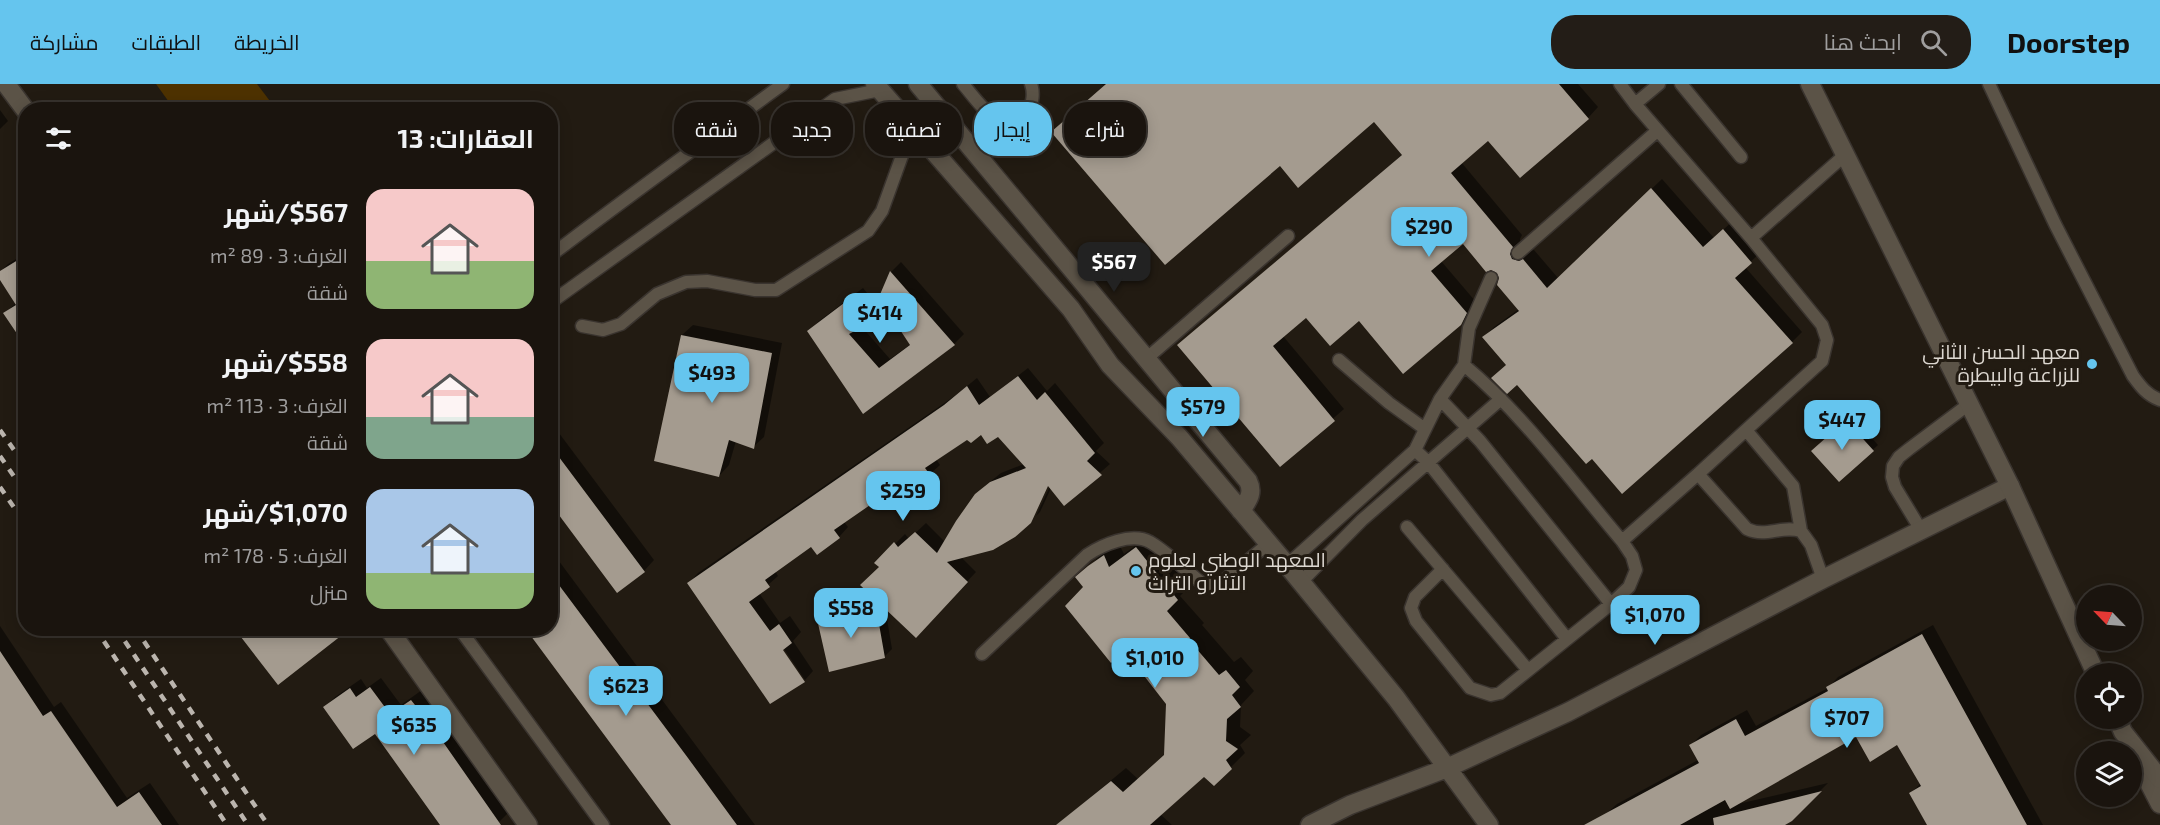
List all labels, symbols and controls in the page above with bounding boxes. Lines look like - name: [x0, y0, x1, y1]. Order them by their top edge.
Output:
- search box: [1551, 15, 1971, 69]
- text: Doorstep: [2007, 25, 2130, 59]
- icon: search: [1917, 26, 1950, 59]
- text: ابحث هنا: [1824, 28, 1902, 54]
- text: مشاركة: [30, 29, 99, 54]
- text: الطبقات: [132, 29, 201, 54]
- text: الخريطة: [234, 29, 300, 54]
- chip: شقة: [674, 102, 759, 156]
- chip: جديد: [771, 102, 853, 156]
- chip: تصفية: [865, 102, 962, 156]
- chip: إيجار: [974, 102, 1052, 156]
- chip: شراء: [1064, 102, 1146, 156]
- icon: filters: [42, 122, 75, 155]
- text: العقارات: 13: [398, 122, 534, 153]
- text: $567/شهر: [224, 196, 348, 227]
- pin: $290: [1393, 207, 1465, 258]
- icon: home: [414, 213, 486, 285]
- text: $290: [1405, 214, 1453, 238]
- pin: $567: [1078, 242, 1150, 293]
- text: الغرف: 3 · 89 m²: [210, 243, 348, 267]
- text: $567: [1092, 249, 1137, 273]
- text: شقة: [307, 280, 348, 304]
- pin: $414: [844, 293, 916, 344]
- text: $414: [857, 300, 903, 324]
- place label: معهد الحسن الثاني للزراعة والبيطرة: [1922, 339, 2080, 387]
- text: $558/شهر: [223, 346, 348, 377]
- pin: $493: [676, 353, 748, 404]
- marker: معهد الحسن الثاني للزراعة والبيطرة: [2085, 357, 2099, 371]
- text: $493: [688, 360, 736, 384]
- icon: home: [414, 363, 486, 435]
- pin: $579: [1167, 387, 1239, 438]
- text: الغرف: 3 · 113 m²: [206, 393, 348, 417]
- text: $579: [1181, 394, 1226, 418]
- pin: $447: [1806, 400, 1878, 451]
- text: $447: [1818, 407, 1866, 431]
- text: شقة: [307, 430, 348, 454]
- pin: $259: [867, 471, 939, 522]
- text: $259: [880, 478, 926, 502]
- text: $1,070/شهر: [204, 496, 348, 527]
- icon: home: [414, 513, 486, 585]
- text: الغرف: 5 · 178 m²: [204, 543, 348, 567]
- place label: المعهد الوطني لعلوم الآثار و التراث: [1148, 547, 1326, 595]
- marker: المعهد الوطني لعلوم الآثار و التراث: [1129, 564, 1143, 578]
- text: منزل: [310, 580, 348, 604]
- north arrow: [2076, 585, 2142, 651]
- map controls: [2076, 585, 2142, 807]
- pin: $558: [815, 588, 887, 639]
- text: $558: [828, 595, 874, 619]
- pin: $1,070: [1606, 595, 1704, 646]
- text: $1,070: [1625, 602, 1685, 626]
- pin: $1,010: [1106, 638, 1204, 689]
- text: $1,010: [1126, 645, 1184, 669]
- button: locate: [2076, 663, 2142, 729]
- pin: $623: [590, 666, 662, 717]
- text: $623: [603, 673, 649, 697]
- pin: $707: [1811, 698, 1883, 749]
- pin: $635: [378, 705, 450, 756]
- text: $707: [1824, 705, 1870, 729]
- text: $635: [391, 712, 437, 736]
- button: layers: [2076, 741, 2142, 807]

